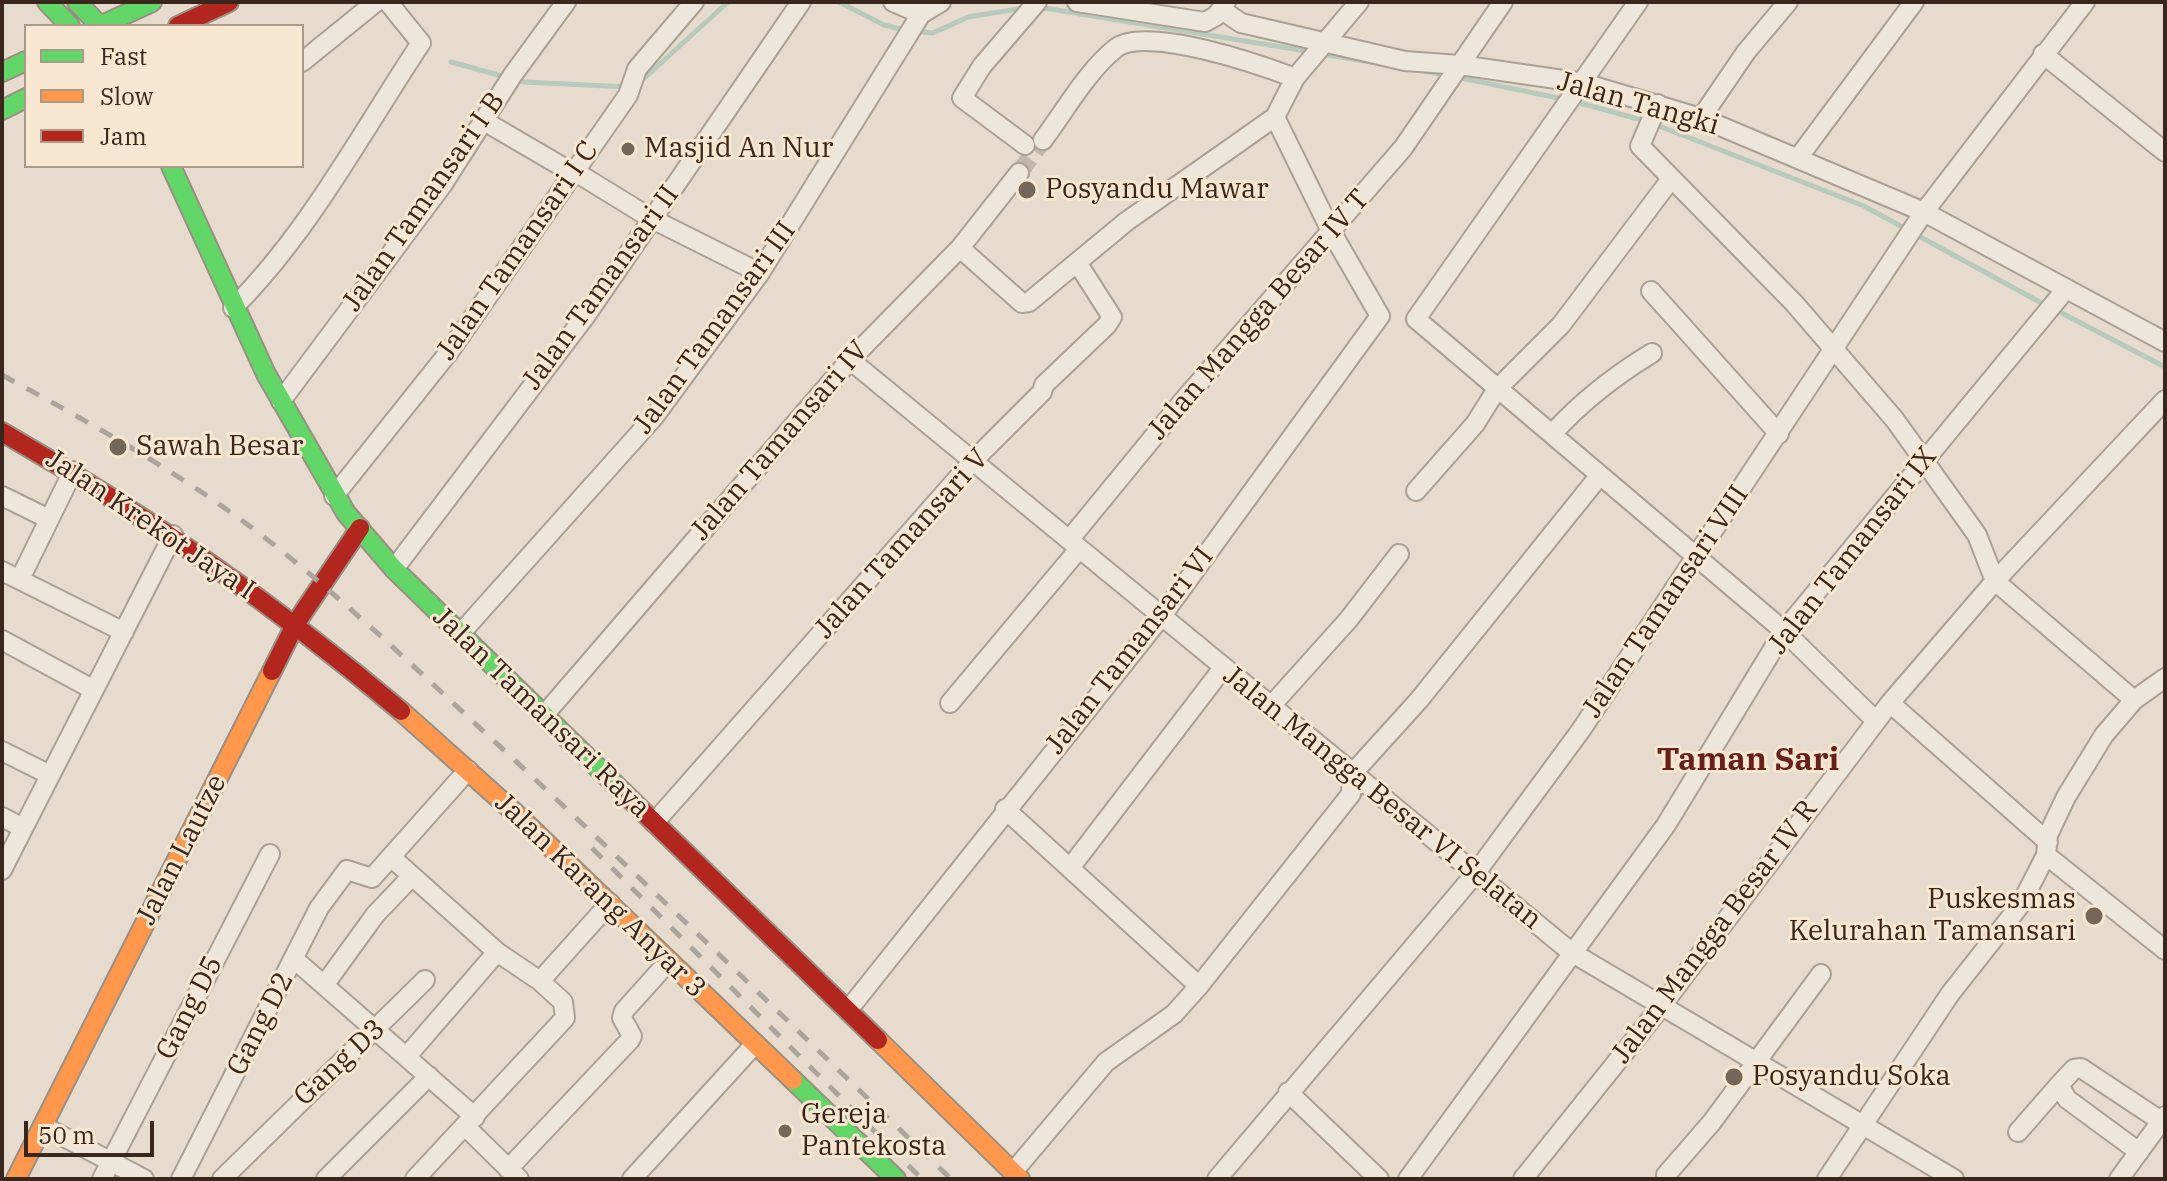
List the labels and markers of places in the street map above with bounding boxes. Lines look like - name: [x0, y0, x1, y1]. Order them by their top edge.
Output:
- place label: Masjid An Nur: [644, 132, 833, 166]
- marker: Masjid An Nur: [619, 140, 637, 158]
- place label: Posyandu Mawar: [1045, 173, 1269, 207]
- marker: Posyandu Mawar: [1016, 179, 1038, 201]
- place label: Sawah Besar: [136, 430, 303, 464]
- marker: Sawah Besar: [107, 436, 129, 458]
- place label: Puskesmas Kelurahan Tamansari: [1789, 883, 2076, 949]
- marker: Puskesmas Kelurahan Tamansari: [2083, 905, 2105, 927]
- place label: Posyandu Soka: [1752, 1060, 1951, 1094]
- marker: Posyandu Soka: [1723, 1066, 1745, 1088]
- place label: Gereja Pantekosta: [801, 1098, 947, 1164]
- marker: Gereja Pantekosta: [776, 1122, 794, 1140]

